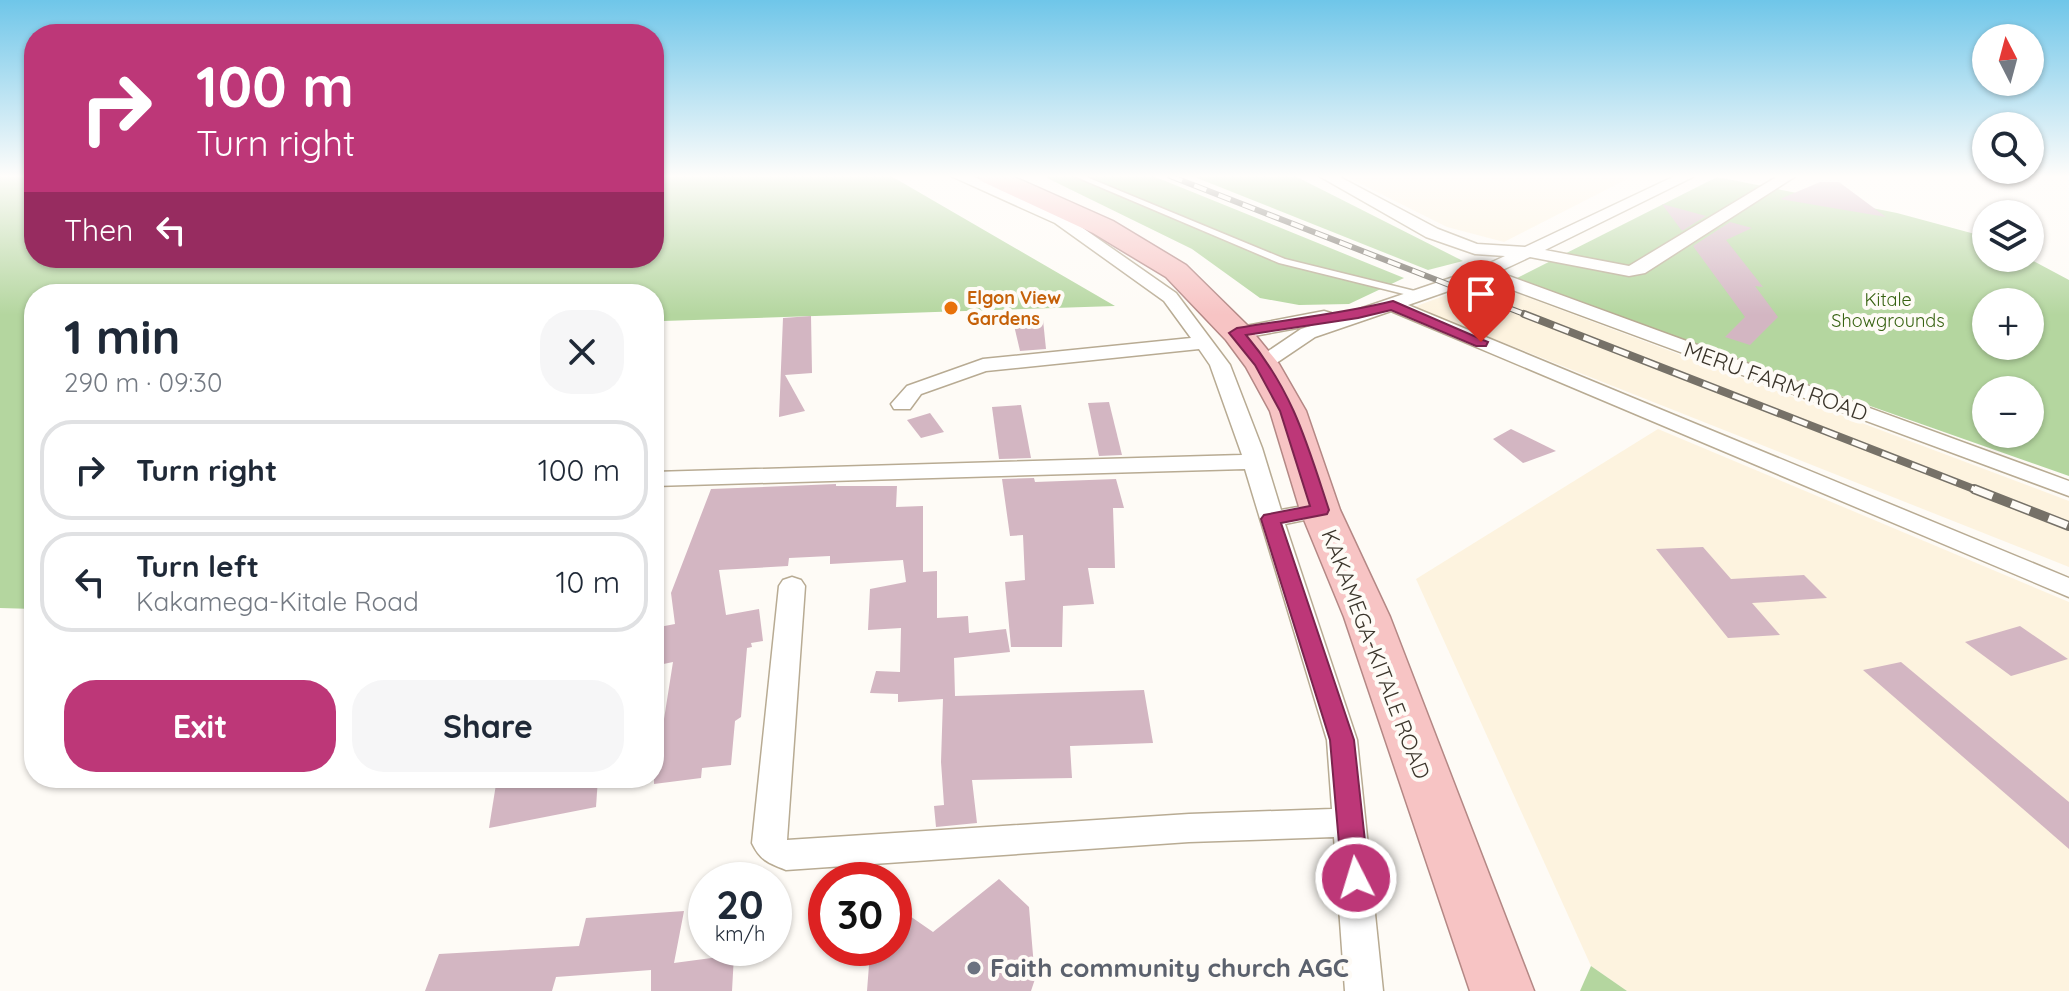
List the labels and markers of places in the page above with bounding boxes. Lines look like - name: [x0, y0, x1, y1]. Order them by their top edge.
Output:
- pin: [1447, 260, 1515, 342]
- place label: Elgon View Gardens: [967, 286, 1061, 330]
- marker: Elgon View Gardens: [942, 299, 960, 317]
- place label: Faith community church AGC: [990, 951, 1349, 984]
- marker: Faith community church AGC: [965, 959, 983, 977]

